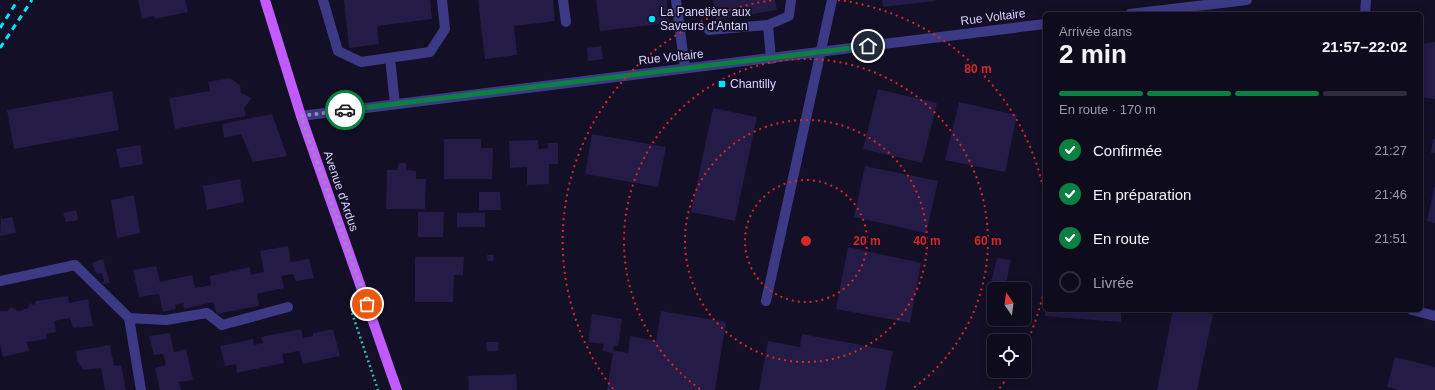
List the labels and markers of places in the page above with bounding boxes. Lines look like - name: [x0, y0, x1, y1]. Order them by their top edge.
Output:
- place label: La Panetière aux Saveurs d'Antan: [660, 5, 751, 33]
- marker: La Panetière aux Saveurs d'Antan: [647, 14, 657, 24]
- pin: [851, 29, 885, 63]
- place label: Chantilly: [730, 77, 776, 91]
- marker: Chantilly: [717, 79, 727, 89]
- centre of rings: [799, 234, 813, 248]
- pin: [350, 287, 384, 321]

